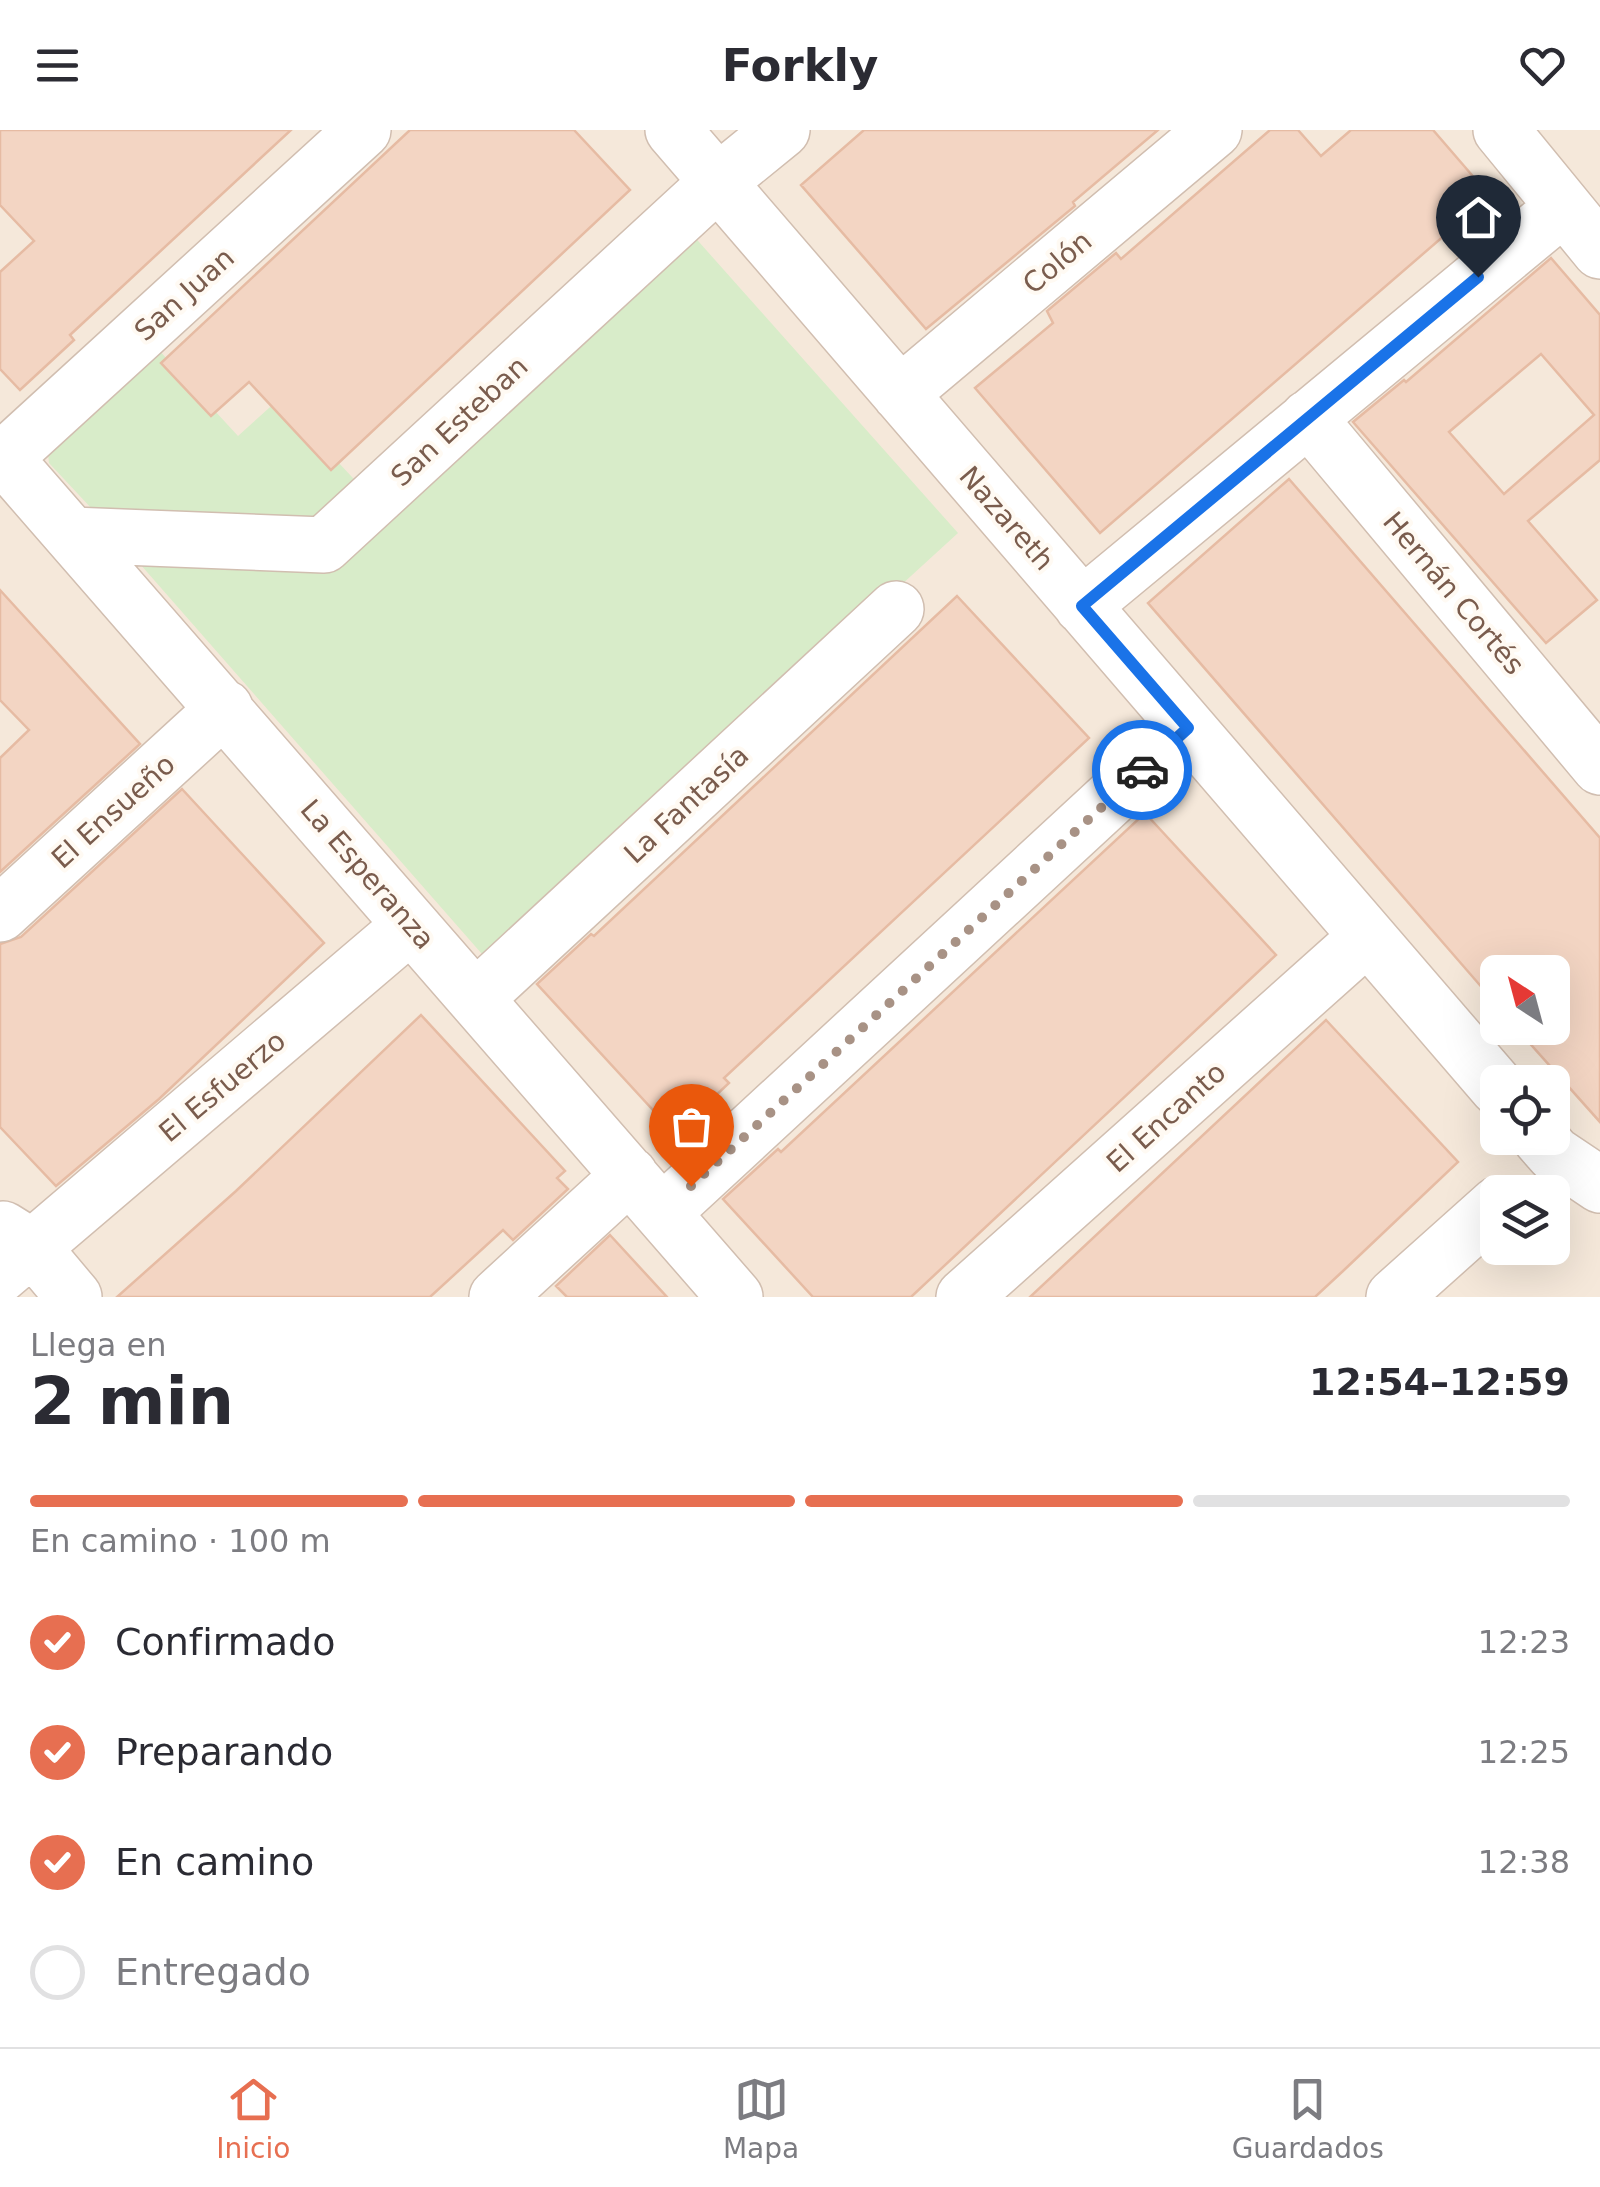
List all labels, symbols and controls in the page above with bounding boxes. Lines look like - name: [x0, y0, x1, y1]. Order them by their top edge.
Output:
- icon: menu: [30, 38, 85, 93]
- icon: heart: [1515, 38, 1570, 93]
- text: Forkly: [722, 39, 878, 92]
- pin: [1436, 175, 1521, 278]
- icon: home: [1451, 190, 1506, 245]
- street label: Colón: [1016, 224, 1098, 301]
- street label: San Juan: [128, 241, 241, 348]
- street label: San Esteban: [384, 350, 534, 493]
- street label: Nazareth: [953, 460, 1061, 577]
- street label: Hernán Cortés: [1376, 505, 1531, 681]
- courier: [1092, 720, 1192, 820]
- street label: La Fantasía: [617, 739, 755, 870]
- icon: car: [1115, 743, 1170, 798]
- street label: El Ensueño: [45, 748, 182, 875]
- street label: La Esperanza: [294, 793, 441, 956]
- north arrow: [1480, 955, 1570, 1045]
- map controls: [1480, 955, 1570, 1265]
- street label: El Esfuerzo: [152, 1024, 292, 1149]
- street label: El Encanto: [1100, 1056, 1232, 1179]
- button: locate: [1480, 1065, 1570, 1155]
- pin: [649, 1084, 734, 1187]
- icon: bag: [664, 1099, 719, 1154]
- button: layers: [1480, 1175, 1570, 1265]
- text: Llega en: [30, 1326, 166, 1364]
- text: 12:54–12:59: [1309, 1360, 1570, 1404]
- text: 2 min: [30, 1364, 234, 1439]
- text: En camino · 100 m: [30, 1522, 331, 1560]
- icon: check: [30, 1615, 85, 1670]
- text: Confirmado: [115, 1620, 335, 1664]
- text: 12:23: [1478, 1623, 1570, 1661]
- icon: check: [30, 1725, 85, 1780]
- text: Preparando: [115, 1730, 333, 1774]
- text: 12:25: [1478, 1733, 1570, 1771]
- icon: check: [30, 1835, 85, 1890]
- text: En camino: [115, 1840, 314, 1884]
- text: 12:38: [1478, 1843, 1570, 1881]
- text: Entregado: [115, 1950, 311, 1994]
- tab: Inicio: [216, 2072, 290, 2165]
- tab: Mapa: [723, 2072, 799, 2165]
- tab: Guardados: [1232, 2072, 1384, 2165]

